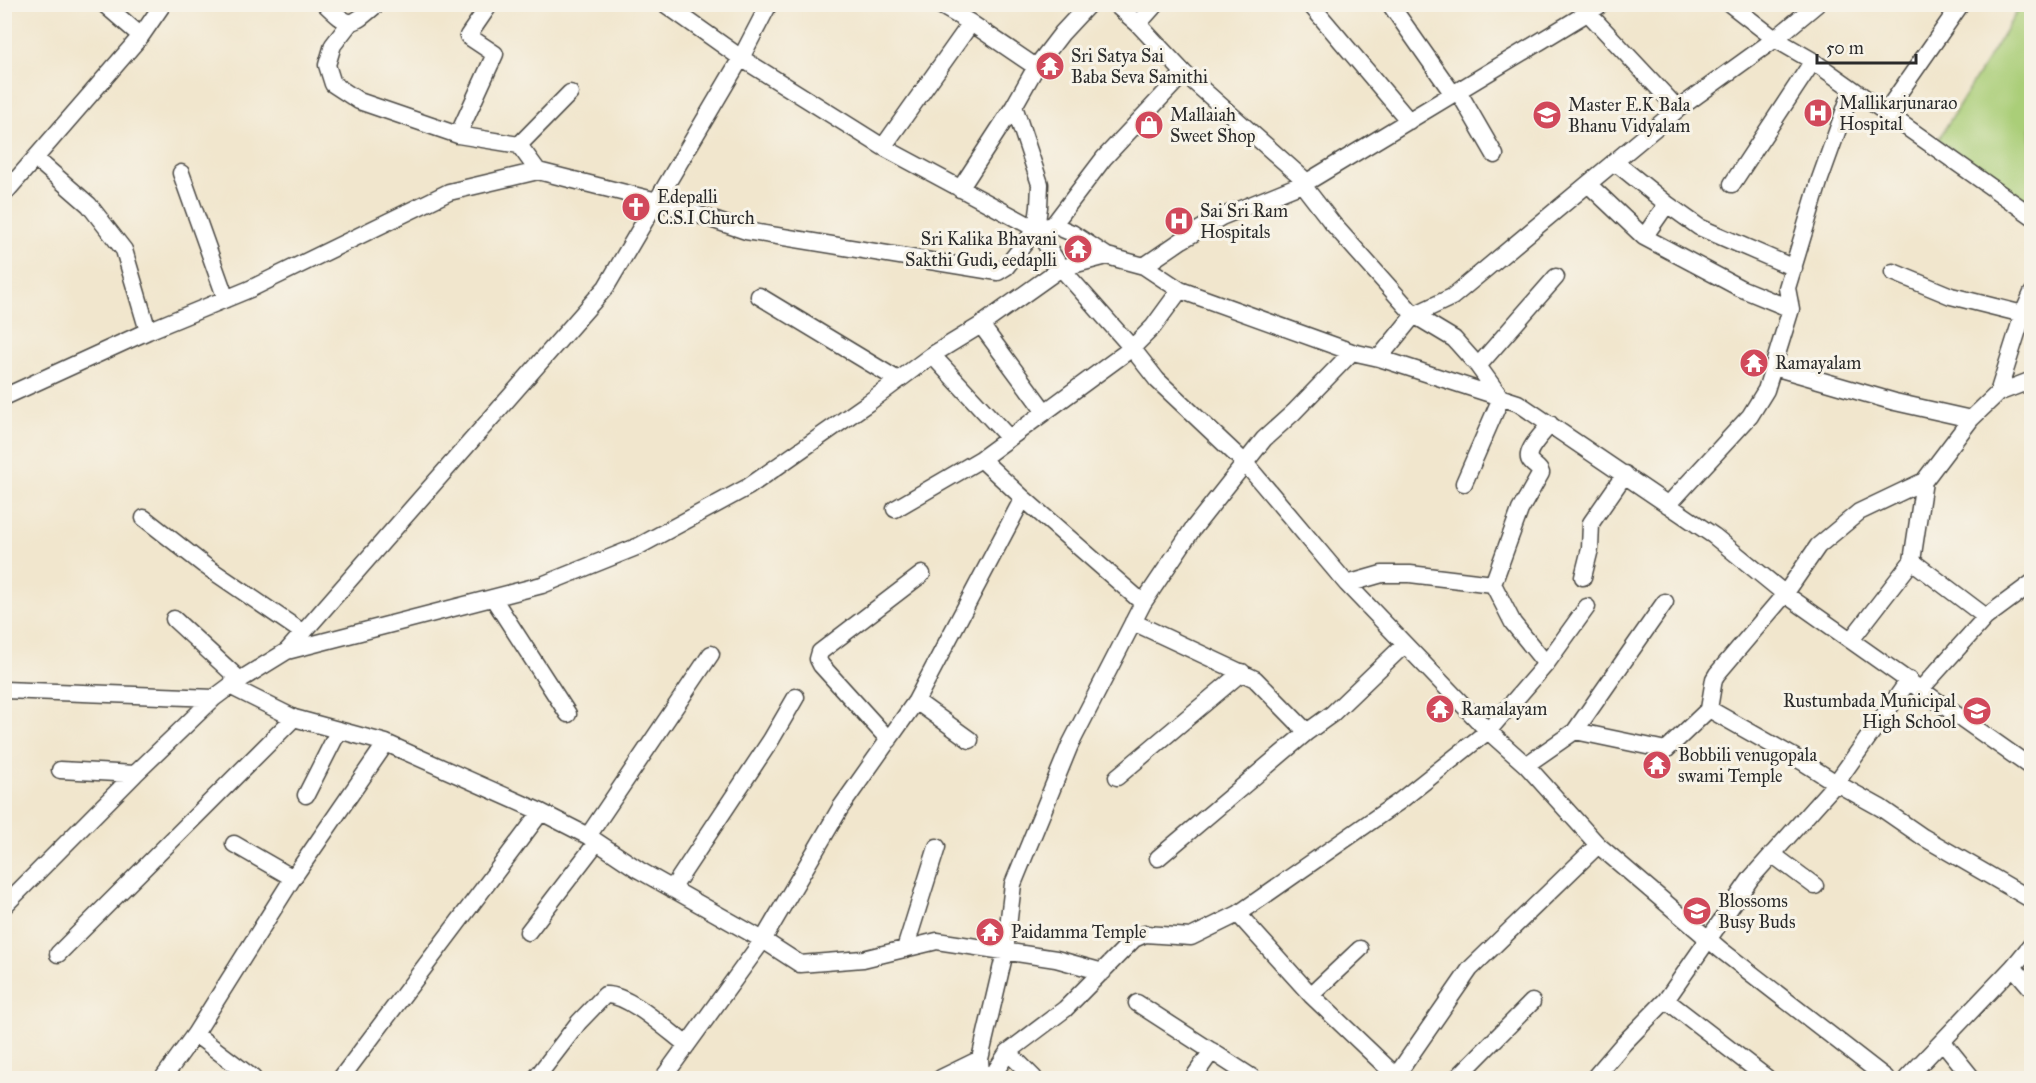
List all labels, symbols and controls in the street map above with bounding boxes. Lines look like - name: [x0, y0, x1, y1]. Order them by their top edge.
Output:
- scale bar: [1817, 27, 1916, 65]
- text: 50 m: [1826, 37, 1864, 59]
- place label: Sri Satya Sai Baba Seva Samithi: [1071, 45, 1208, 88]
- temple icon: Sri Satya Sai Baba Seva Samithi: [1034, 50, 1066, 82]
- place label: Mallikarjunarao Hospital: [1839, 92, 1957, 135]
- place label: Master E.K Bala Bhanu Vidyalam: [1568, 94, 1691, 137]
- hospital icon: Mallikarjunarao Hospital: [1802, 97, 1834, 129]
- school or university icon: Master E.K Bala Bhanu Vidyalam: [1531, 99, 1563, 131]
- place label: Mallaiah Sweet Shop: [1170, 104, 1256, 147]
- shop icon: Mallaiah Sweet Shop: [1133, 109, 1165, 141]
- place label: Edepalli C.S.I Church: [657, 186, 755, 229]
- church icon: Edepalli C.S.I Church: [620, 191, 652, 223]
- place label: Sai Sri Ram Hospitals: [1200, 200, 1288, 243]
- hospital icon: Sai Sri Ram Hospitals: [1163, 205, 1195, 237]
- place label: Sri Kalika Bhavani Sakthi Gudi, eedaplli: [905, 228, 1057, 271]
- temple icon: Sri Kalika Bhavani Sakthi Gudi, eedaplli: [1062, 233, 1094, 265]
- temple icon: Ramayalam: [1738, 347, 1770, 379]
- place label: Ramayalam: [1775, 352, 1861, 374]
- place label: Rustumbada Municipal High School: [1783, 690, 1956, 734]
- temple icon: Ramalayam: [1424, 693, 1456, 725]
- school or university icon: Rustumbada Municipal High School: [1961, 695, 1993, 727]
- place label: Ramalayam: [1461, 698, 1547, 720]
- place label: Bobbili venugopala swami Temple: [1678, 744, 1817, 787]
- temple icon: Bobbili venugopala swami Temple: [1641, 749, 1673, 781]
- place label: Blossoms Busy Buds: [1718, 890, 1795, 933]
- school or university icon: Blossoms Busy Buds: [1681, 895, 1713, 927]
- temple icon: Paidamma Temple: [974, 916, 1006, 948]
- place label: Paidamma Temple: [1011, 921, 1147, 943]

